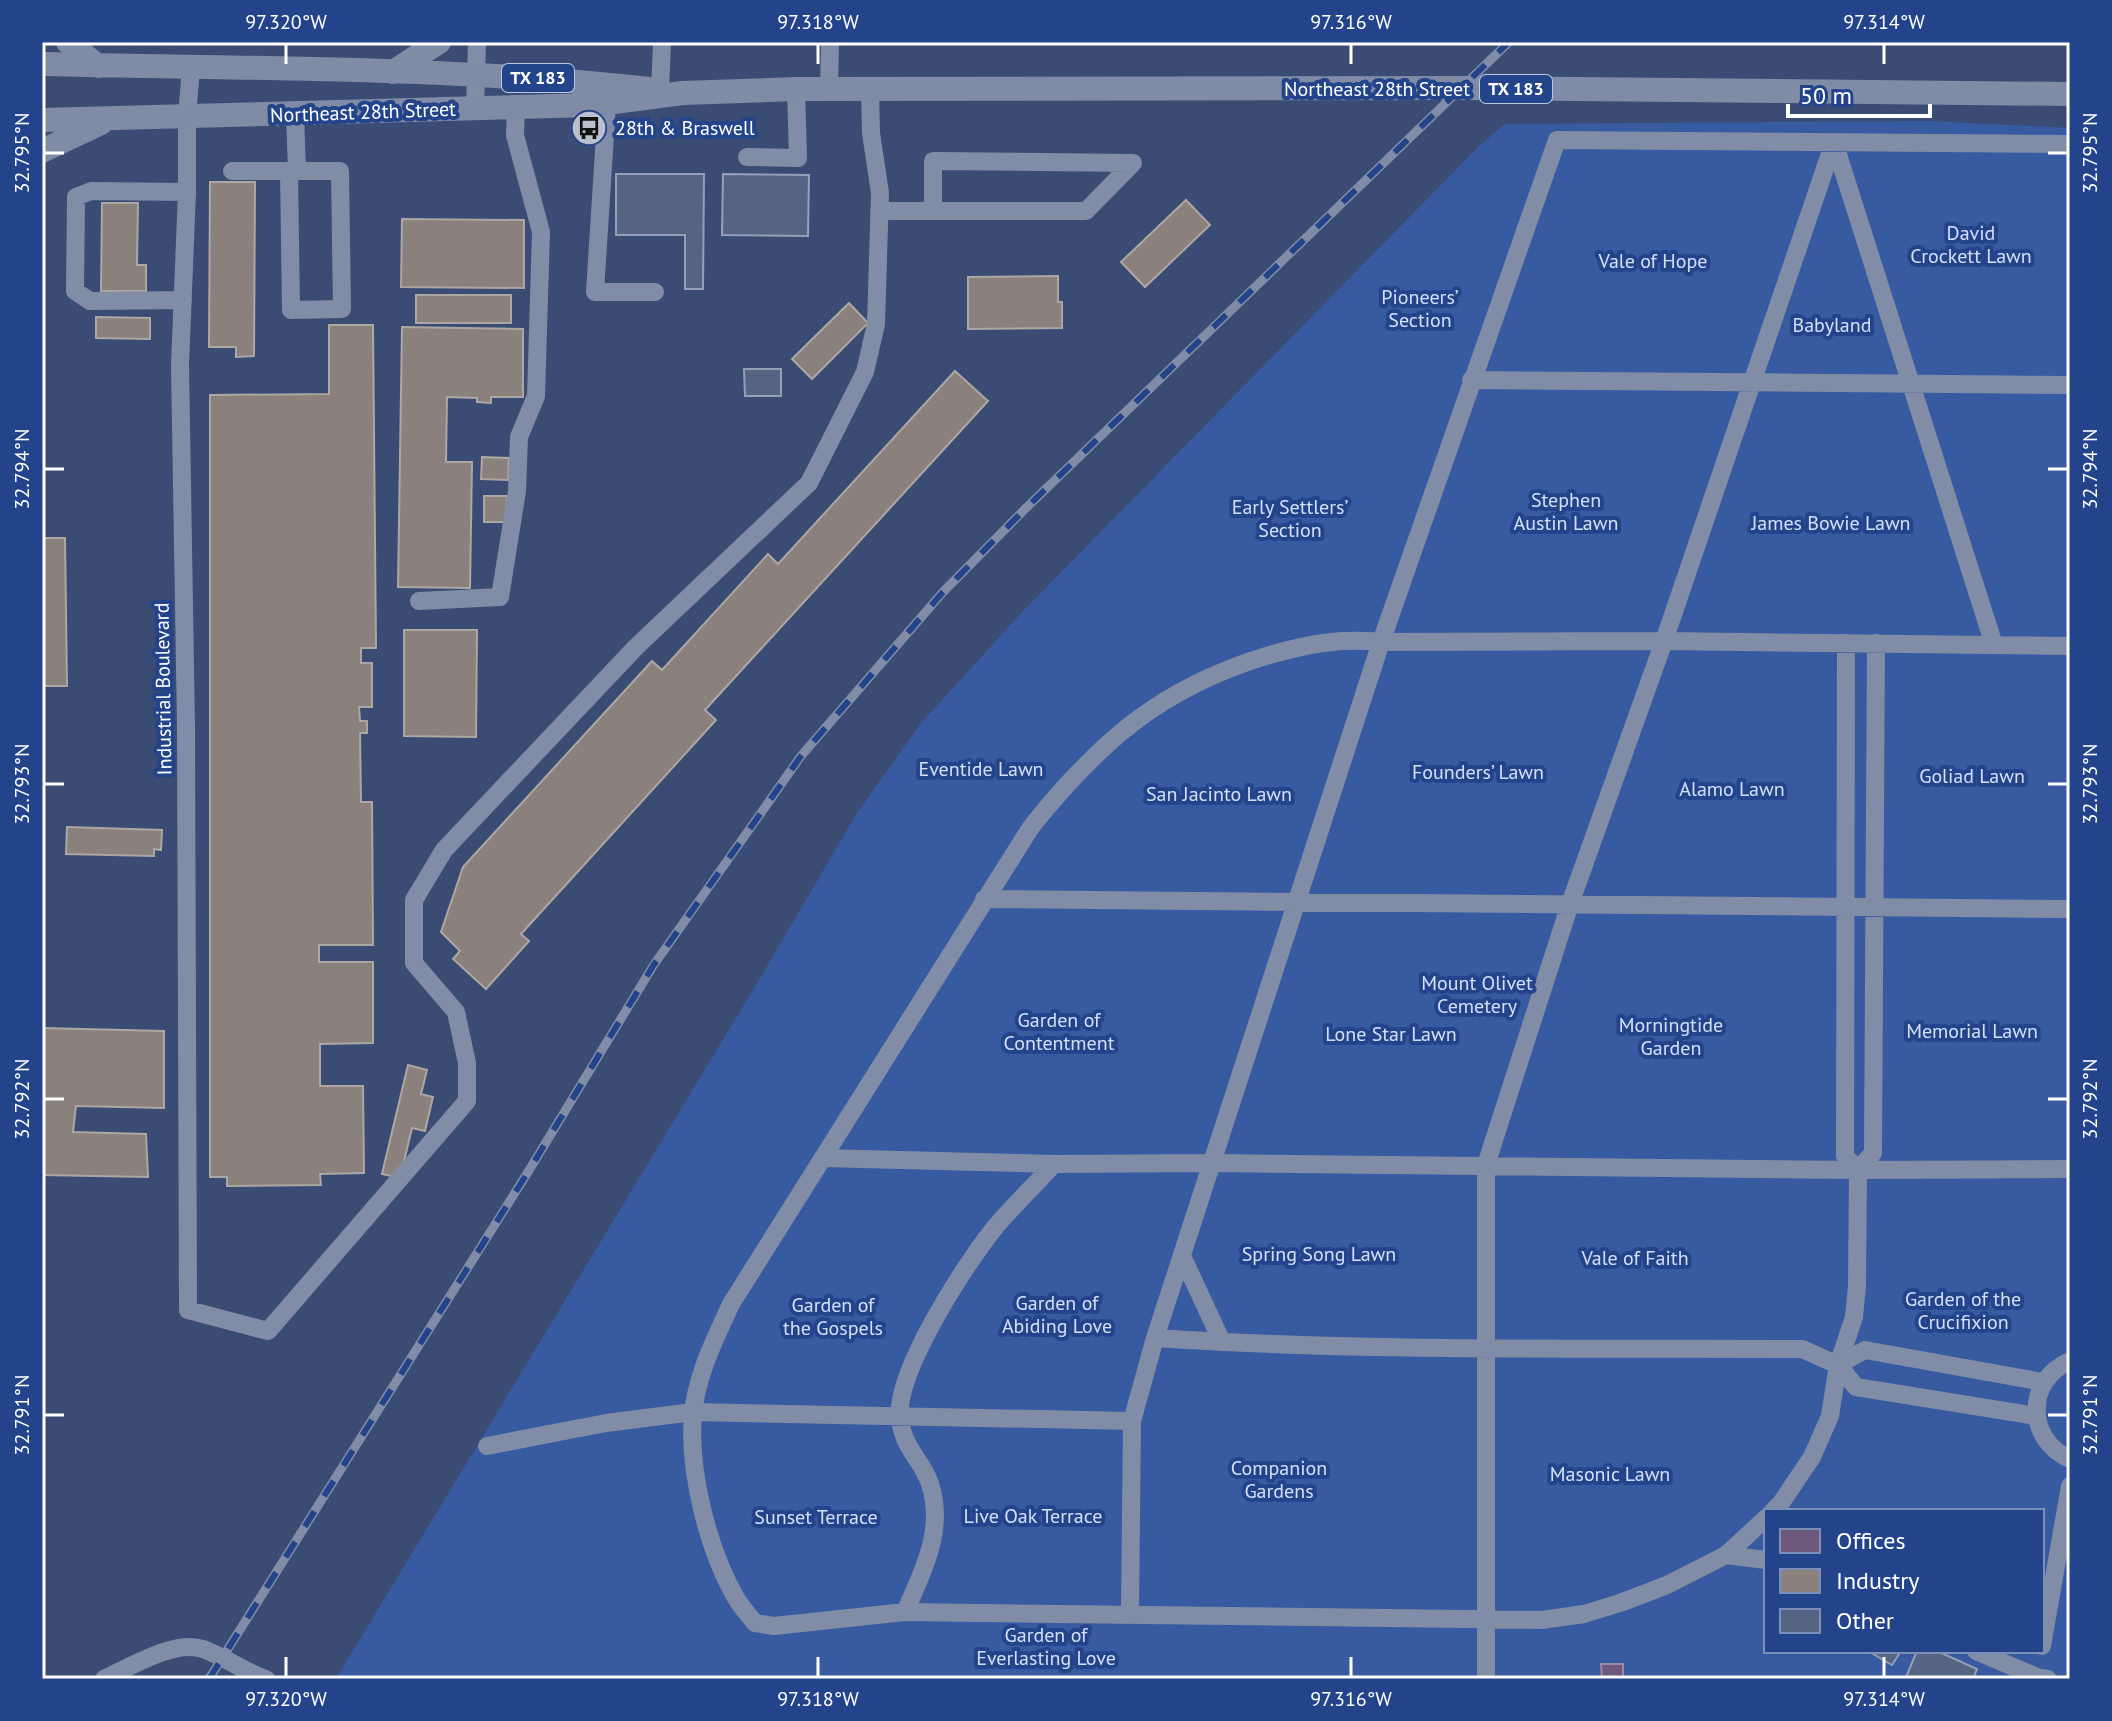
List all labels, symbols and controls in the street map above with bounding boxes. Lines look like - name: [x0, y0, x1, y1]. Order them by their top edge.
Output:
- text: 97.320°W: [245, 9, 327, 35]
- text: 97.318°W: [777, 9, 859, 35]
- text: 97.316°W: [1310, 9, 1392, 35]
- text: 97.314°W: [1843, 9, 1925, 35]
- road number: TX 183: [502, 64, 574, 92]
- scale bar: [1788, 68, 1930, 118]
- road number: TX 183: [1480, 75, 1552, 103]
- street label: Northeast 28th Street: [1284, 76, 1470, 102]
- text: 50 m: [1800, 80, 1852, 111]
- street label: Northeast 28th Street: [270, 96, 457, 128]
- bus stop icon: 28th & Braswell: [570, 109, 608, 147]
- text: 32.795°N: [9, 113, 35, 193]
- text: 32.795°N: [2077, 113, 2103, 193]
- place label: 28th & Braswell: [615, 115, 755, 141]
- park label: David Crockett Lawn: [1910, 220, 2032, 269]
- park label: Vale of Hope: [1598, 248, 1707, 274]
- park label: Pioneers’ Section: [1381, 284, 1459, 333]
- park label: Babyland: [1793, 312, 1871, 338]
- text: 32.794°N: [9, 429, 35, 509]
- text: 32.794°N: [2077, 429, 2103, 509]
- park label: Stephen Austin Lawn: [1514, 487, 1618, 536]
- park label: Early Settlers’ Section: [1232, 494, 1348, 543]
- park label: James Bowie Lawn: [1750, 510, 1911, 536]
- street label: Industrial Boulevard: [148, 602, 178, 776]
- text: 32.793°N: [9, 744, 35, 824]
- text: 32.793°N: [2077, 744, 2103, 824]
- park label: Eventide Lawn: [918, 756, 1044, 782]
- park label: Founders’ Lawn: [1412, 759, 1544, 785]
- park label: Goliad Lawn: [1919, 763, 2025, 789]
- park label: Alamo Lawn: [1679, 776, 1785, 802]
- park label: San Jacinto Lawn: [1146, 781, 1292, 807]
- park label: Mount Olivet Cemetery: [1421, 970, 1533, 1019]
- park label: Garden of Contentment: [1004, 1007, 1115, 1056]
- park label: Morningtide Garden: [1619, 1012, 1723, 1061]
- park label: Memorial Lawn: [1906, 1018, 2038, 1044]
- park label: Lone Star Lawn: [1325, 1021, 1457, 1047]
- text: 32.792°N: [9, 1059, 35, 1139]
- text: 32.792°N: [2077, 1059, 2103, 1139]
- park label: Spring Song Lawn: [1242, 1241, 1396, 1267]
- park label: Vale of Faith: [1580, 1245, 1689, 1271]
- park label: Garden of the Crucifixion: [1905, 1286, 2021, 1335]
- park label: Garden of Abiding Love: [1002, 1290, 1112, 1339]
- park label: Garden of the Gospels: [783, 1292, 883, 1341]
- text: 32.791°N: [9, 1375, 35, 1455]
- text: 32.791°N: [2077, 1375, 2103, 1455]
- park label: Companion Gardens: [1231, 1455, 1327, 1504]
- park label: Masonic Lawn: [1550, 1461, 1670, 1487]
- park label: Live Oak Terrace: [964, 1503, 1102, 1529]
- park label: Sunset Terrace: [754, 1504, 878, 1530]
- legend: [1764, 1509, 2044, 1653]
- text: Offices: [1836, 1525, 1906, 1556]
- text: Industry: [1836, 1565, 1920, 1596]
- text: Other: [1836, 1605, 1894, 1636]
- park label: Garden of Everlasting Love: [976, 1622, 1116, 1671]
- text: 97.320°W: [245, 1686, 327, 1712]
- text: 97.318°W: [777, 1686, 859, 1712]
- text: 97.316°W: [1310, 1686, 1392, 1712]
- text: 97.314°W: [1843, 1686, 1925, 1712]

